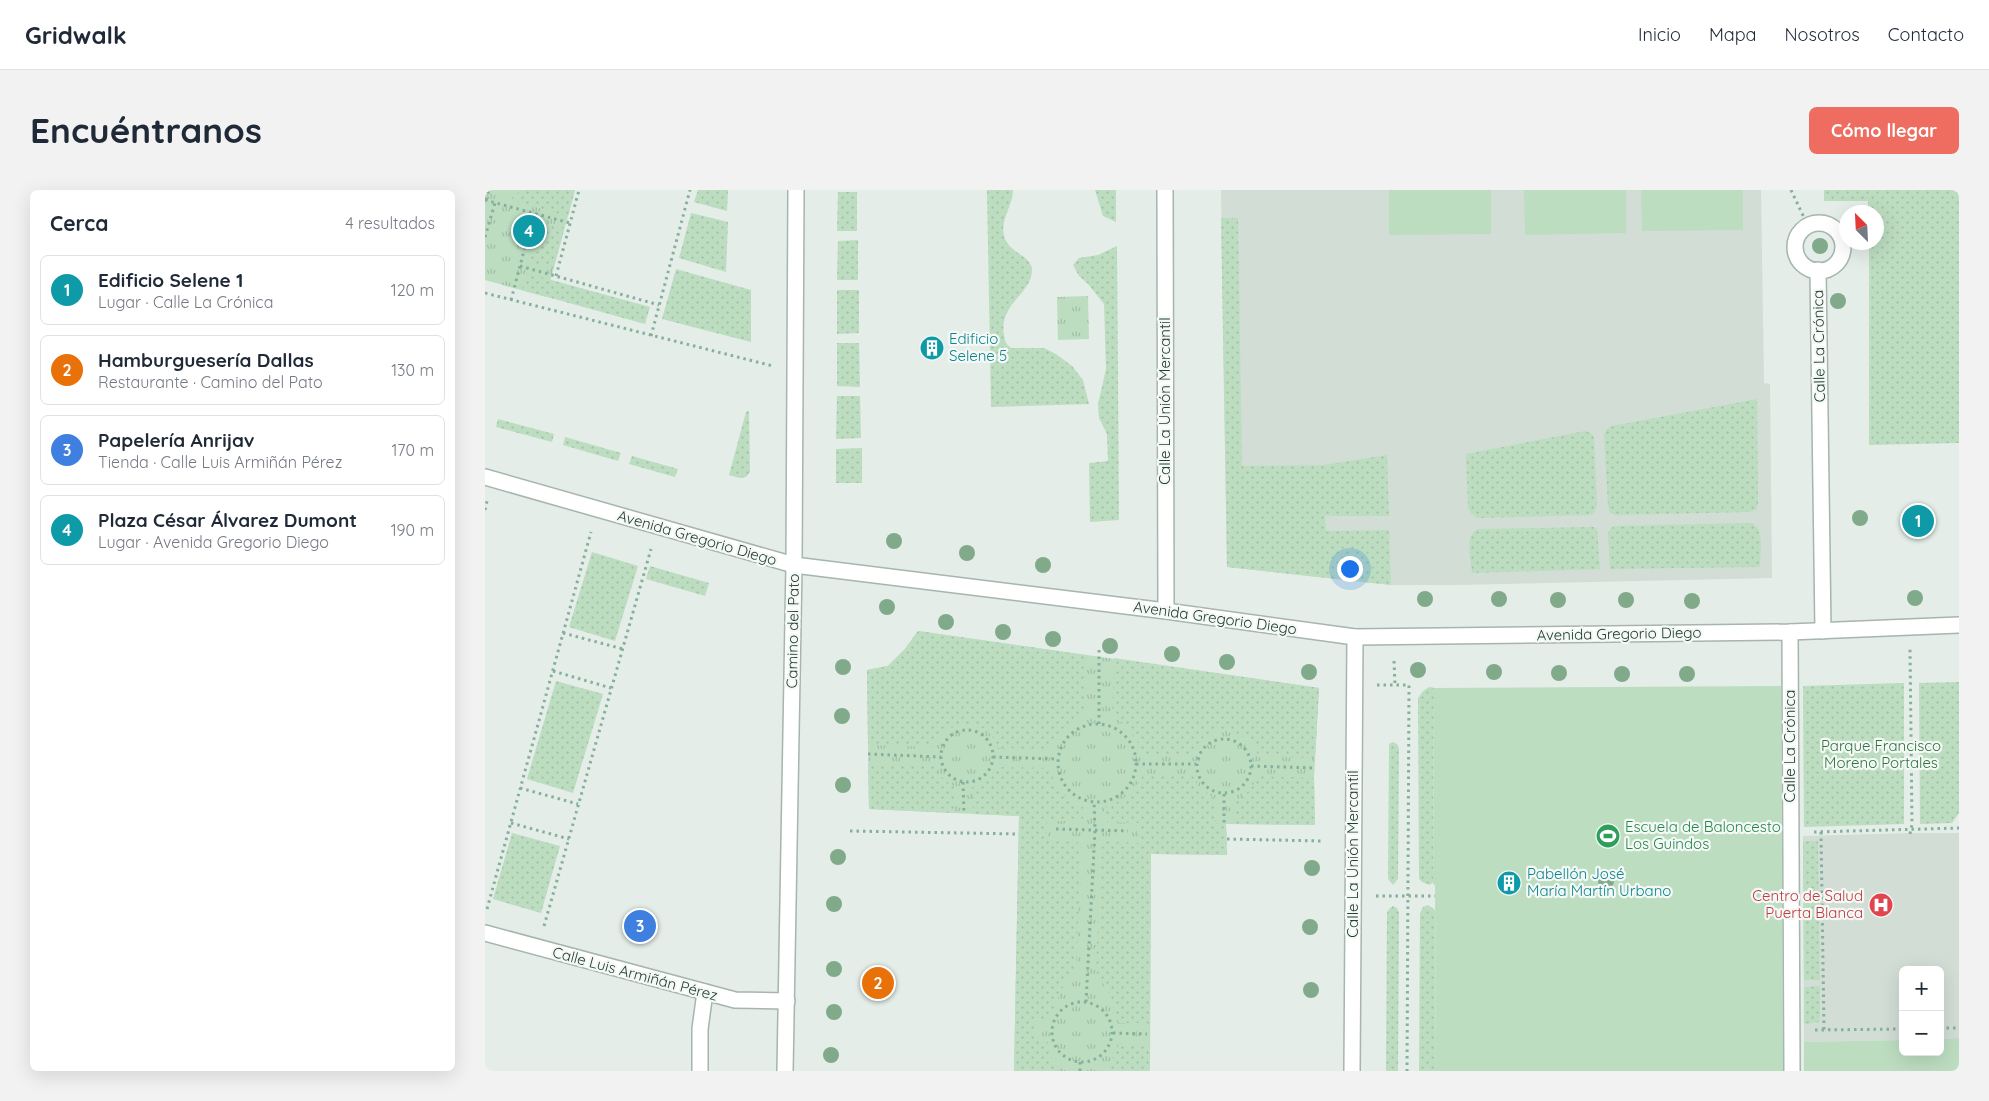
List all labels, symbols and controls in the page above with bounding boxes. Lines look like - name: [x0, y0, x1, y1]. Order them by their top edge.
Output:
- text: Gridwalk: [25, 20, 127, 50]
- text: Inicio: [1638, 23, 1681, 46]
- text: Mapa: [1709, 23, 1757, 46]
- text: Nosotros: [1785, 23, 1860, 46]
- text: Contacto: [1888, 23, 1964, 46]
- button: Cómo llegar: [1809, 107, 1959, 154]
- text: Encuéntranos: [30, 108, 262, 152]
- north arrow: [1839, 205, 1884, 250]
- text: Cerca: [50, 210, 108, 236]
- pin: 4: [513, 212, 545, 250]
- text: 4 resultados: [345, 213, 435, 233]
- text: Edificio Selene 1: [98, 268, 243, 292]
- text: 1: [64, 280, 70, 300]
- text: 120 m: [391, 280, 434, 300]
- street label: Calle La Crónica: [1808, 289, 1829, 403]
- text: Lugar · Calle La Crónica: [98, 292, 273, 312]
- street label: Calle La Unión Mercantil: [1155, 317, 1174, 485]
- place label: Edificio Selene 5: [949, 329, 1007, 365]
- building icon: Edificio Selene 5: [919, 335, 945, 361]
- text: Hamburguesería Dallas: [98, 348, 314, 372]
- text: 2: [62, 360, 72, 380]
- text: 130 m: [391, 360, 434, 380]
- text: Restaurante · Camino del Pato: [98, 372, 323, 392]
- text: Papelería Anrijav: [98, 428, 254, 452]
- text: 3: [63, 440, 71, 460]
- text: 170 m: [391, 440, 434, 460]
- text: Tienda · Calle Luis Armiñán Pérez: [98, 452, 342, 472]
- pin: 1: [1902, 502, 1934, 540]
- street label: Avenida Gregorio Diego: [615, 506, 779, 569]
- text: Plaza César Álvarez Dumont: [98, 508, 357, 532]
- text: 4: [62, 520, 72, 540]
- text: 190 m: [391, 520, 434, 540]
- text: Lugar · Avenida Gregorio Diego: [98, 532, 329, 552]
- your location: [1337, 556, 1363, 582]
- street label: Camino del Pato: [782, 573, 803, 689]
- street label: Avenida Gregorio Diego: [1132, 597, 1298, 638]
- street label: Avenida Gregorio Diego: [1536, 623, 1702, 644]
- street label: Calle La Crónica: [1780, 690, 1799, 802]
- park label: Parque Francisco Moreno Portales: [1821, 736, 1941, 772]
- street label: Calle La Unión Mercantil: [1343, 770, 1362, 938]
- place label: Escuela de Baloncesto Los Guindos: [1625, 817, 1781, 853]
- sports icon: Escuela de Baloncesto Los Guindos: [1595, 823, 1621, 849]
- place label: Pabellón José María Martín Urbano: [1527, 864, 1671, 900]
- building icon: Pabellón José María Martín Urbano: [1496, 870, 1522, 896]
- place label: Centro de Salud Puerta Blanca: [1752, 886, 1863, 922]
- hospital icon: Centro de Salud Puerta Blanca: [1868, 892, 1894, 918]
- pin: 3: [624, 907, 656, 945]
- street label: Calle Luis Armiñán Pérez: [550, 942, 720, 1005]
- pin: 2: [862, 964, 894, 1002]
- map controls: [1899, 966, 1944, 1056]
- button: +: [1899, 966, 1944, 1011]
- button: −: [1899, 1011, 1944, 1056]

